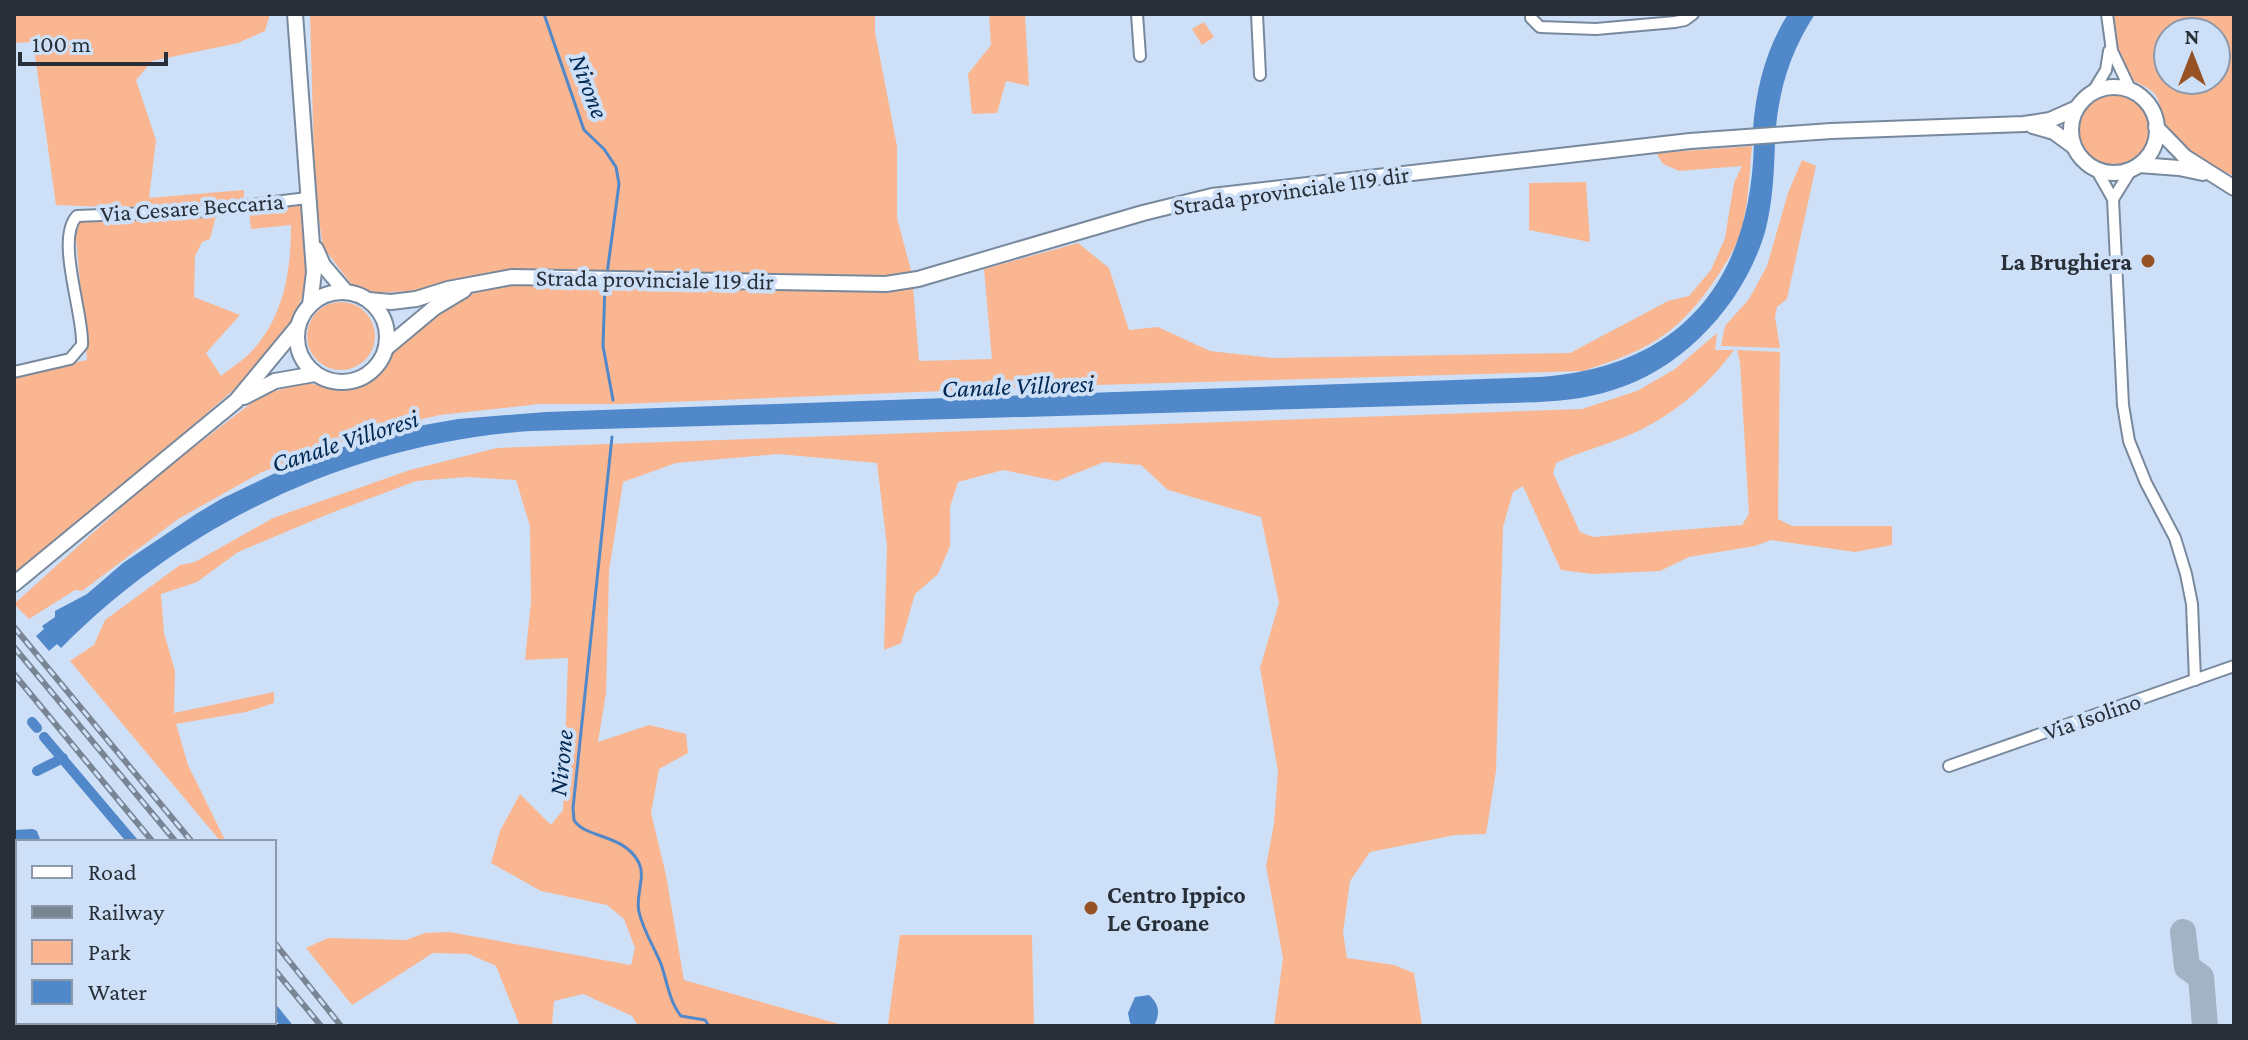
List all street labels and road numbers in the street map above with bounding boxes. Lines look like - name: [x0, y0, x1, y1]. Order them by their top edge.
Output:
- street label: Strada provinciale 119 dir: [1171, 160, 1411, 220]
- street label: Via Cesare Beccaria: [99, 187, 285, 227]
- street label: Strada provinciale 119 dir: [536, 263, 775, 295]
- street label: Via Isolino: [2040, 687, 2144, 745]

